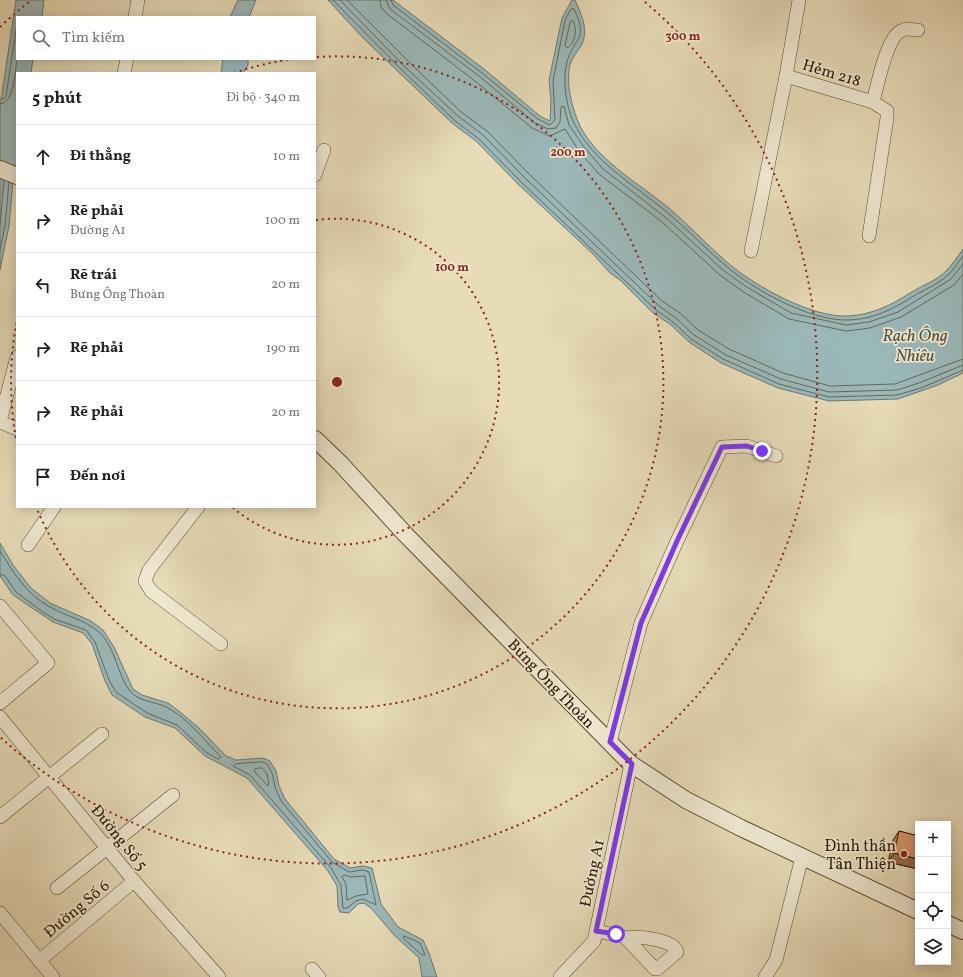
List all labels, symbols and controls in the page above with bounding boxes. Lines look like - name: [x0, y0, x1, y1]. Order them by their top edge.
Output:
- search box: [16, 16, 316, 60]
- icon: search: [30, 27, 52, 49]
- text: Tìm kiếm: [62, 28, 125, 49]
- text: 300 m: [666, 29, 701, 45]
- street label: Hẻm 218: [800, 55, 863, 93]
- text: 5 phút: [32, 87, 82, 110]
- text: Đi bộ · 340 m: [226, 89, 300, 107]
- text: 200 m: [550, 145, 586, 161]
- icon: ahead: [32, 146, 54, 168]
- text: Đi thẳng: [70, 146, 131, 167]
- text: 10 m: [273, 148, 300, 166]
- text: Rẽ phải: [70, 201, 124, 222]
- icon: right: [32, 210, 54, 232]
- text: 100 m: [265, 212, 300, 230]
- text: Đường A1: [70, 222, 126, 240]
- text: 100 m: [435, 260, 469, 276]
- text: Rẽ trái: [70, 265, 117, 286]
- icon: left: [32, 274, 54, 296]
- text: 20 m: [271, 276, 300, 294]
- text: Bưng Ông Thoàn: [70, 286, 165, 304]
- water label: Rạch Ông Nhiêu: [882, 325, 948, 368]
- icon: right: [32, 338, 54, 360]
- text: Rẽ phải: [70, 338, 124, 359]
- text: 190 m: [266, 340, 300, 358]
- centre of rings: [330, 375, 344, 389]
- icon: right: [32, 402, 54, 424]
- text: Rẽ phải: [70, 402, 124, 423]
- text: 20 m: [271, 404, 300, 422]
- route end: [753, 442, 771, 460]
- icon: arrive: [32, 466, 54, 488]
- text: Đến nơi: [70, 466, 126, 487]
- street label: Bưng Ông Thoàn: [502, 634, 600, 734]
- street label: Đường Số 5: [85, 801, 152, 876]
- map controls: [915, 821, 951, 965]
- button: +: [915, 821, 951, 857]
- place label: Đình thần Tân Thiện: [825, 836, 896, 876]
- street label: Đường A1: [575, 838, 611, 909]
- marker: Đình thần Tân Thiện: [899, 849, 909, 859]
- button: −: [915, 857, 951, 893]
- street label: Đường Số 6: [40, 876, 115, 944]
- button: locate: [915, 893, 951, 929]
- route start: [607, 925, 625, 943]
- button: layers: [915, 929, 951, 965]

